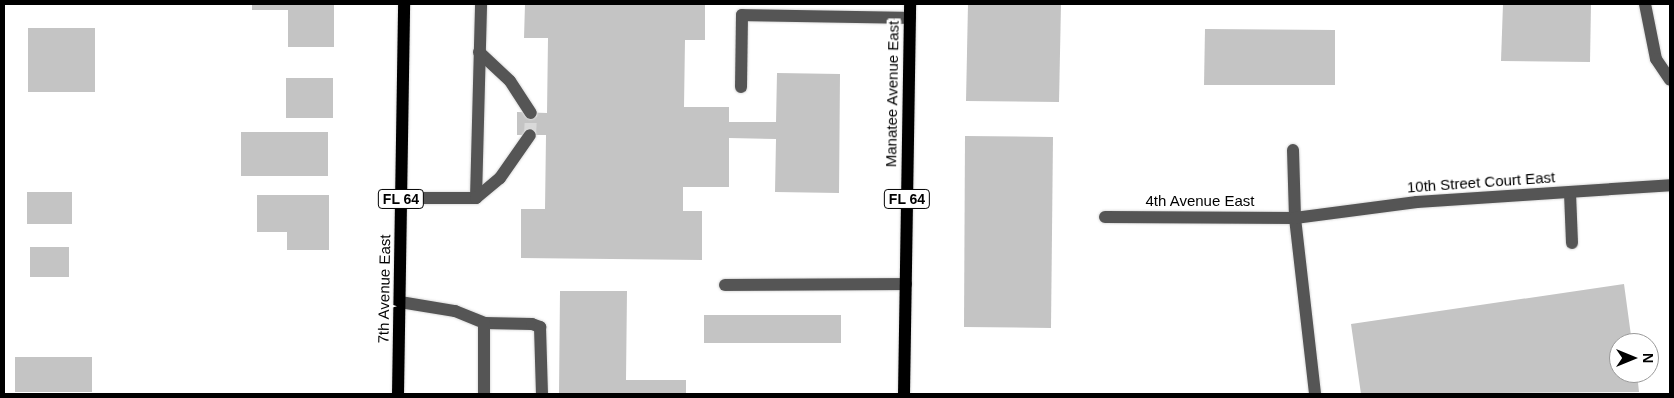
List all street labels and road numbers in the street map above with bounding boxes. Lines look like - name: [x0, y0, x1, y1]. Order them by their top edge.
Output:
- street label: Manatee Avenue East: [882, 20, 902, 168]
- street label: 10th Street Court East: [1406, 168, 1556, 196]
- road number: FL 64: [377, 188, 425, 210]
- road number: FL 64: [883, 188, 931, 210]
- street label: 4th Avenue East: [1145, 192, 1255, 210]
- street label: 7th Avenue East: [374, 234, 394, 344]

